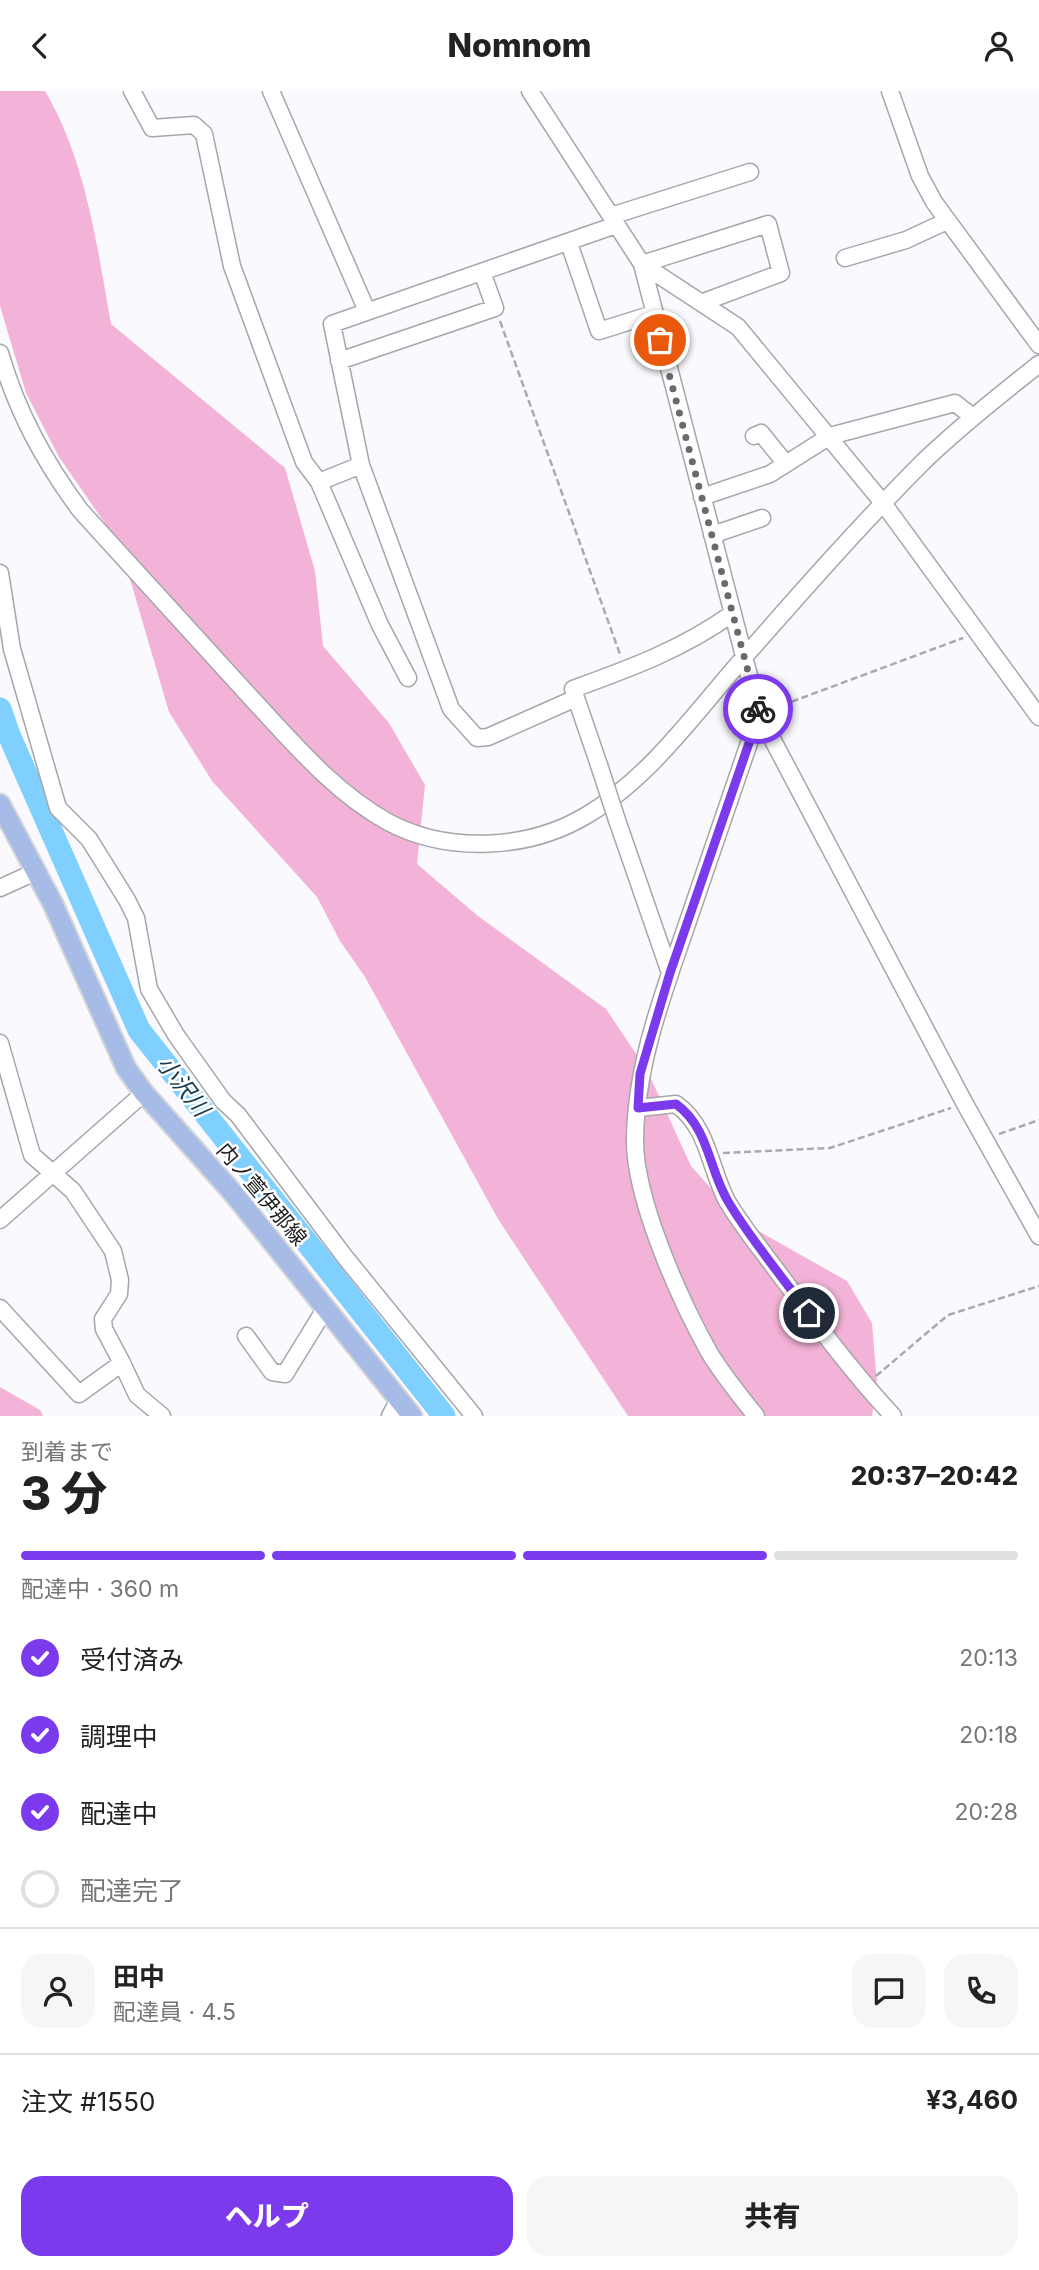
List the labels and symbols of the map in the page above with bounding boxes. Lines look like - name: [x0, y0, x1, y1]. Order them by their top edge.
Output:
- pin: [630, 310, 690, 370]
- courier: [723, 674, 793, 744]
- water label: 小沢川: [151, 1050, 217, 1124]
- street label: 内ノ萱伊那線: [212, 1138, 312, 1250]
- pin: [779, 1283, 839, 1343]

